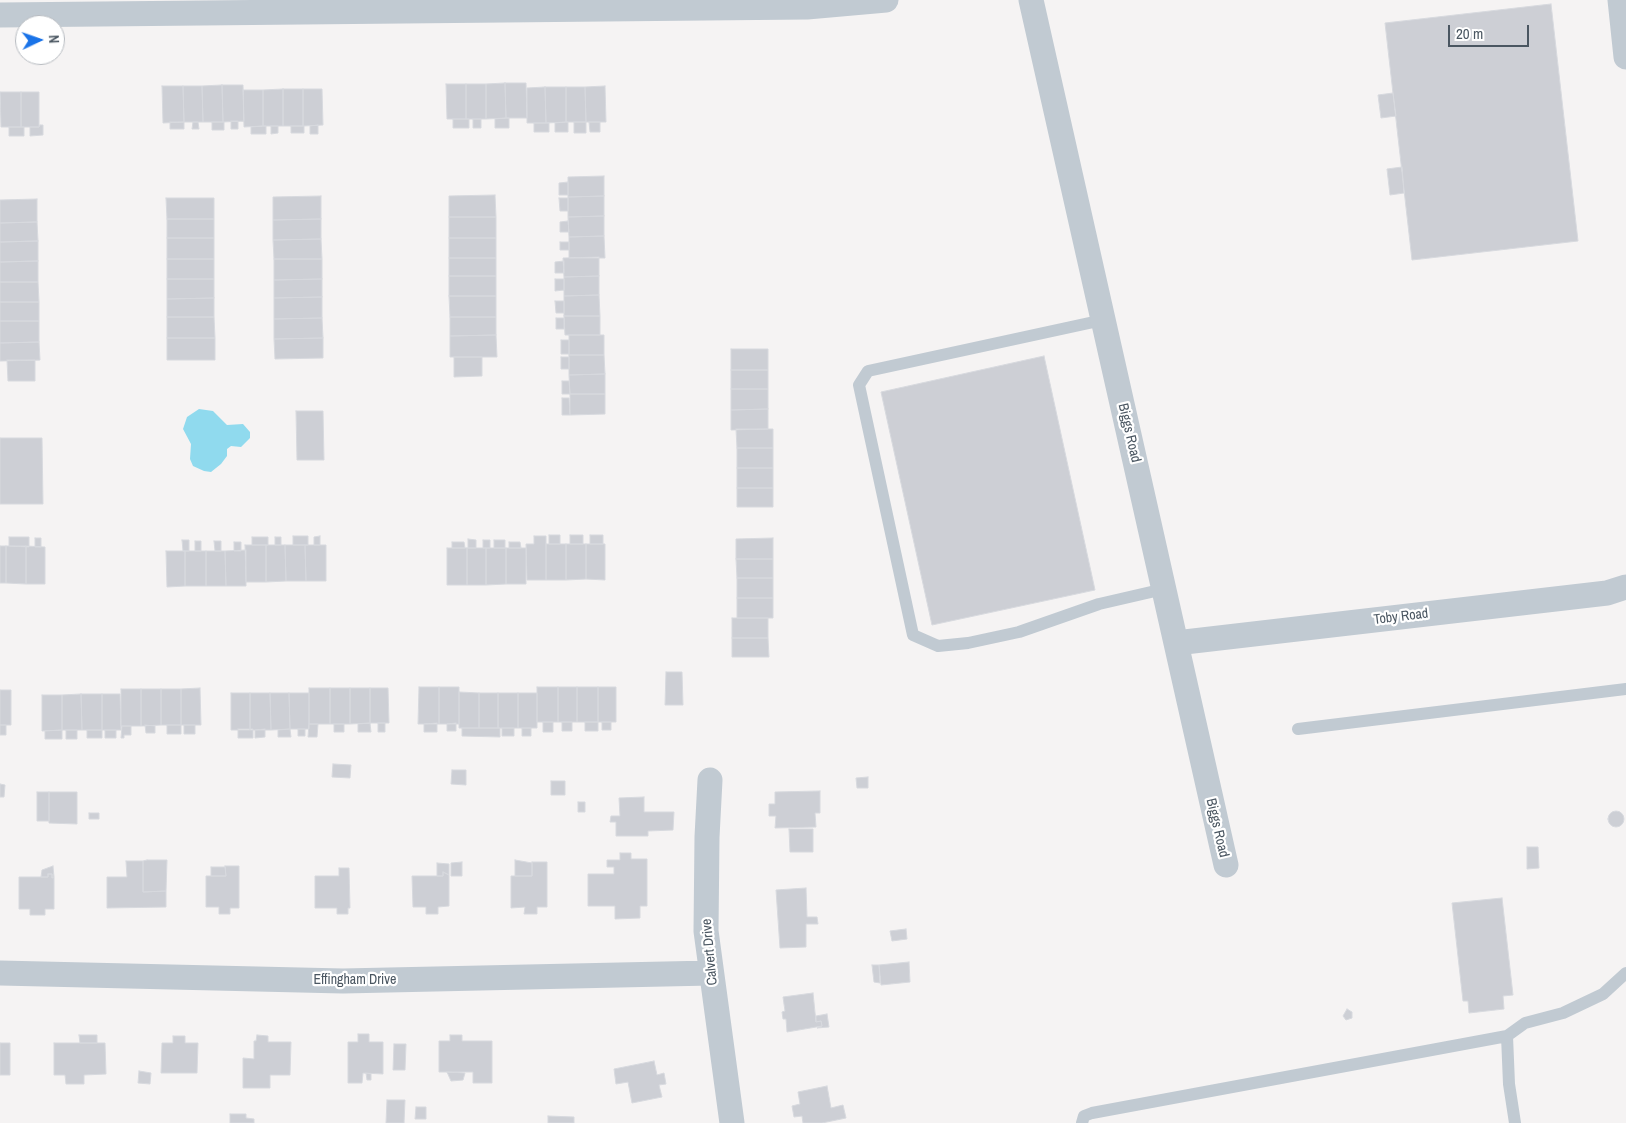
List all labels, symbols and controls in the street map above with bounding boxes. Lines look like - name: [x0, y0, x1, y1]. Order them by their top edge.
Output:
- north arrow: [15, 15, 65, 65]
- scale bar: [1451, 15, 1532, 47]
- text: 20 m: [1456, 23, 1483, 44]
- text: N: [45, 35, 63, 44]
- street label: Biggs Road: [1114, 402, 1144, 464]
- street label: Toby Road: [1373, 605, 1429, 629]
- street label: Biggs Road: [1202, 797, 1232, 859]
- street label: Calvert Drive: [699, 918, 721, 986]
- street label: Effingham Drive: [314, 972, 396, 988]

